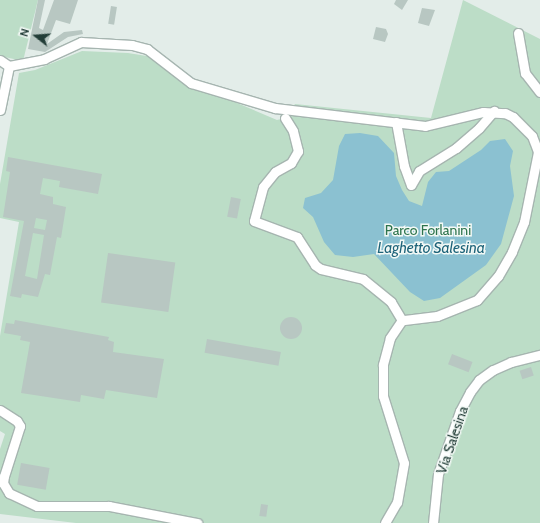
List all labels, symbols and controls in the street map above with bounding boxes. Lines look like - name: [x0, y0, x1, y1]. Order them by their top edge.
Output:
- north arrow: [16, 16, 56, 56]
- text: N: [17, 27, 32, 38]
- park label: Parco Forlanini: [385, 222, 471, 238]
- water label: Laghetto Salesina: [377, 240, 485, 258]
- street label: Via Salesina: [433, 404, 471, 476]

